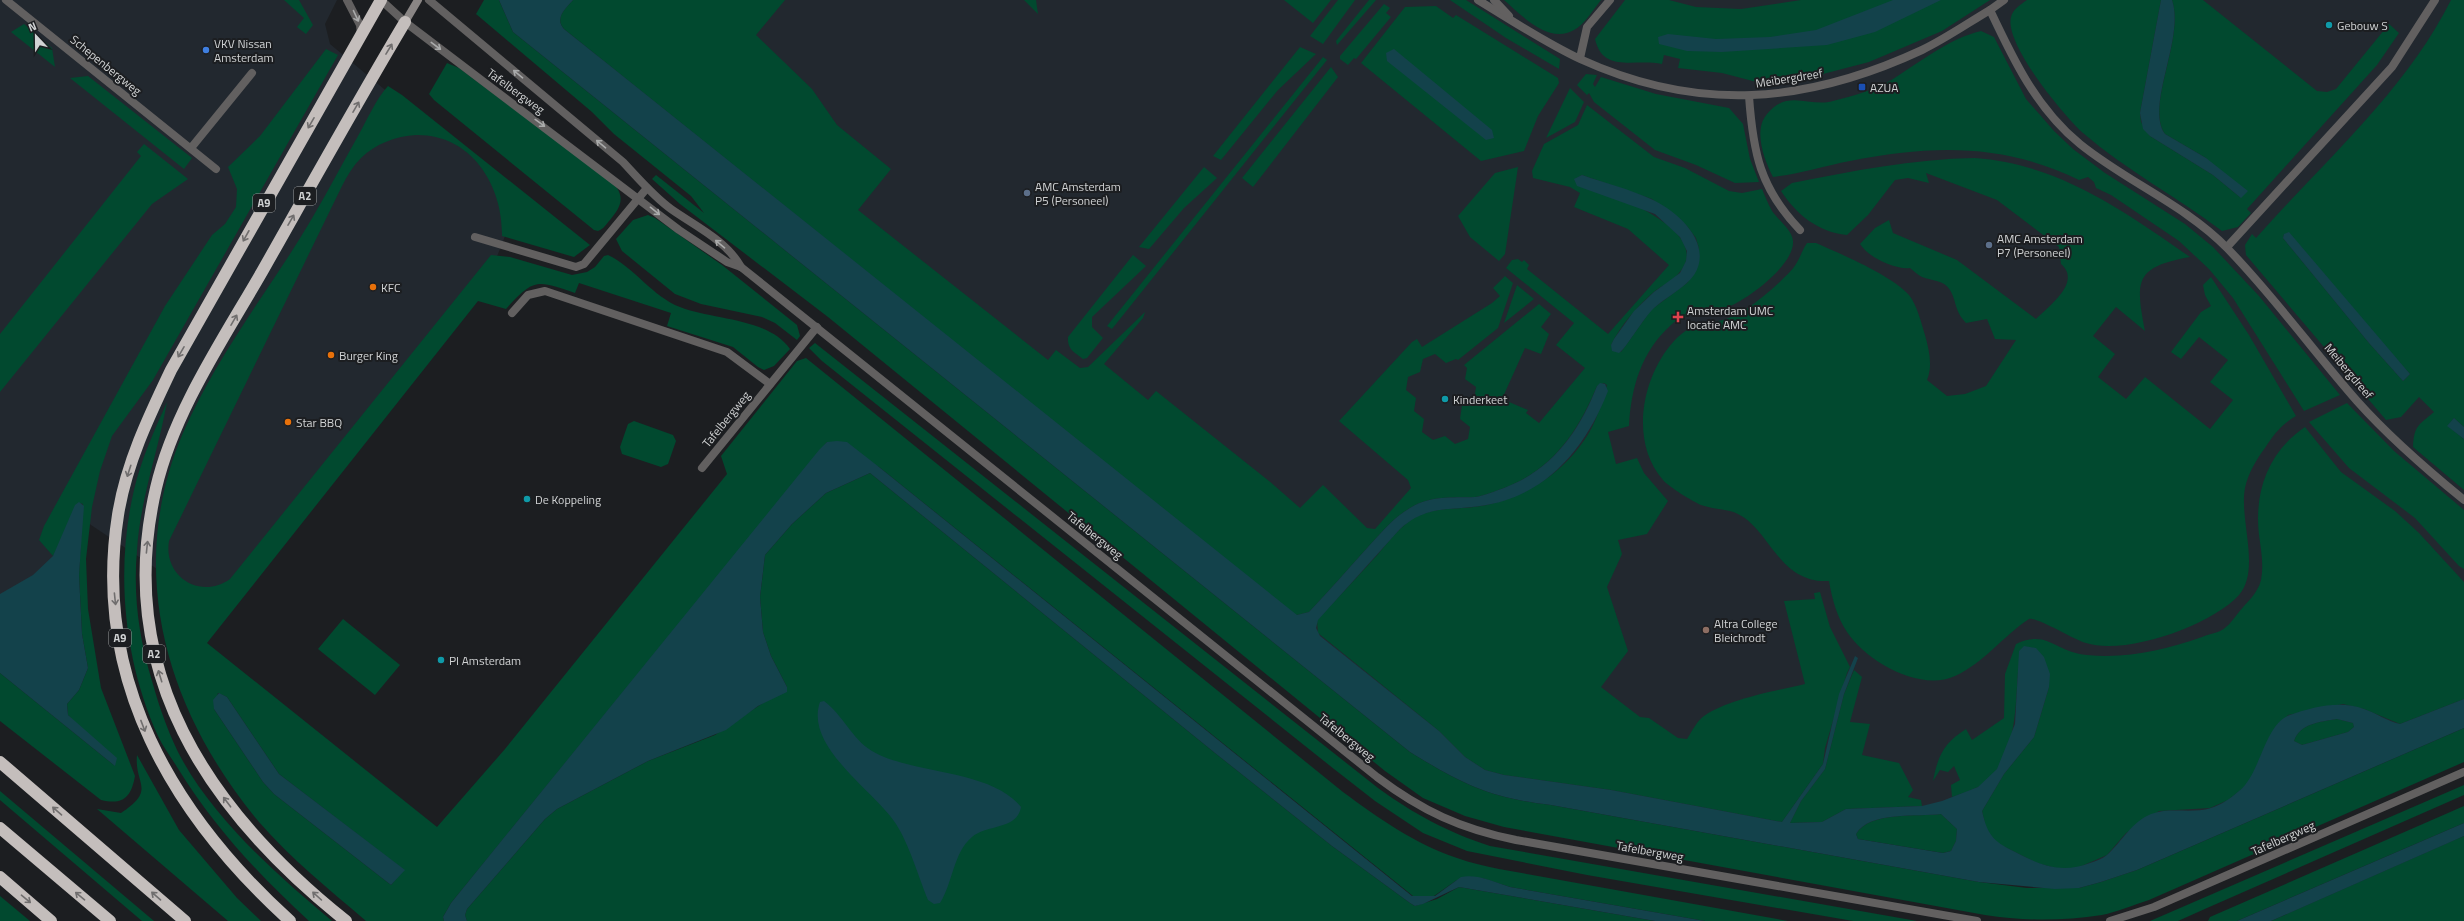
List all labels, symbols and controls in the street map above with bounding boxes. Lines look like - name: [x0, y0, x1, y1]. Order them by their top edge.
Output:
- one-way arrow: [353, 10, 360, 22]
- north arrow: [16, 16, 56, 56]
- place label: Gebouw S: [2337, 16, 2388, 35]
- text: N: [26, 18, 39, 36]
- marker: Gebouw S: [2324, 20, 2334, 30]
- street label: Schepenbergweg: [66, 30, 146, 100]
- place label: VKV Nissan Amsterdam: [214, 34, 273, 67]
- one-way arrow: [430, 42, 441, 50]
- one-way arrow: [385, 43, 393, 55]
- marker: VKV Nissan Amsterdam: [201, 45, 211, 55]
- street label: Tafelbergweg: [483, 63, 549, 119]
- street label: Meibergdreef: [1754, 63, 1824, 93]
- one-way arrow: [513, 70, 523, 79]
- place label: AZUA: [1870, 78, 1898, 97]
- marker: AZUA: [1857, 82, 1867, 92]
- one-way arrow: [352, 102, 360, 114]
- one-way arrow: [306, 117, 314, 129]
- one-way arrow: [535, 119, 546, 128]
- one-way arrow: [596, 140, 607, 149]
- place label: AMC Amsterdam P5 (Personeel): [1035, 177, 1121, 210]
- road number: A2: [294, 187, 316, 205]
- marker: AMC Amsterdam P5 (Personeel): [1022, 188, 1032, 198]
- road number: A9: [253, 194, 275, 212]
- one-way arrow: [649, 206, 660, 215]
- one-way arrow: [288, 214, 296, 226]
- place label: AMC Amsterdam P7 (Personeel): [1997, 229, 2083, 262]
- one-way arrow: [242, 230, 249, 242]
- one-way arrow: [715, 239, 726, 248]
- marker: AMC Amsterdam P7 (Personeel): [1984, 240, 1994, 250]
- place label: KFC: [381, 278, 401, 297]
- marker: KFC: [368, 282, 378, 292]
- place label: Amsterdam UMC locatie AMC: [1687, 301, 1774, 334]
- marker: Amsterdam UMC locatie AMC: [1672, 311, 1684, 323]
- one-way arrow: [231, 314, 239, 326]
- street label: Meibergdreef: [2320, 339, 2378, 403]
- one-way arrow: [176, 346, 184, 358]
- place label: Burger King: [339, 346, 398, 365]
- marker: Burger King: [326, 350, 336, 360]
- street label: Tafelbergweg: [697, 387, 755, 451]
- place label: Kinderkeet: [1453, 390, 1508, 409]
- marker: Kinderkeet: [1440, 394, 1450, 404]
- place label: Star BBQ: [296, 413, 342, 432]
- marker: Star BBQ: [283, 417, 293, 427]
- one-way arrow: [125, 465, 133, 477]
- place label: De Koppeling: [535, 490, 601, 509]
- marker: De Koppeling: [522, 494, 532, 504]
- street label: Tafelbergweg: [1063, 506, 1127, 564]
- one-way arrow: [143, 541, 151, 554]
- one-way arrow: [111, 592, 119, 605]
- place label: Altra College Bleichrodt: [1714, 614, 1778, 647]
- marker: Altra College Bleichrodt: [1701, 625, 1711, 635]
- road number: A9: [109, 629, 131, 647]
- road number: A2: [143, 645, 165, 663]
- place label: PI Amsterdam: [449, 651, 521, 670]
- marker: PI Amsterdam: [436, 655, 446, 665]
- one-way arrow: [156, 669, 163, 682]
- street label: Tafelbergweg: [1315, 708, 1379, 766]
- one-way arrow: [140, 719, 148, 731]
- one-way arrow: [223, 797, 231, 808]
- one-way arrow: [52, 807, 62, 816]
- street label: Tafelbergweg: [2248, 816, 2318, 860]
- street label: Tafelbergweg: [1615, 836, 1685, 866]
- one-way arrow: [75, 891, 86, 900]
- one-way arrow: [150, 891, 161, 900]
- one-way arrow: [312, 891, 322, 900]
- one-way arrow: [20, 895, 31, 904]

